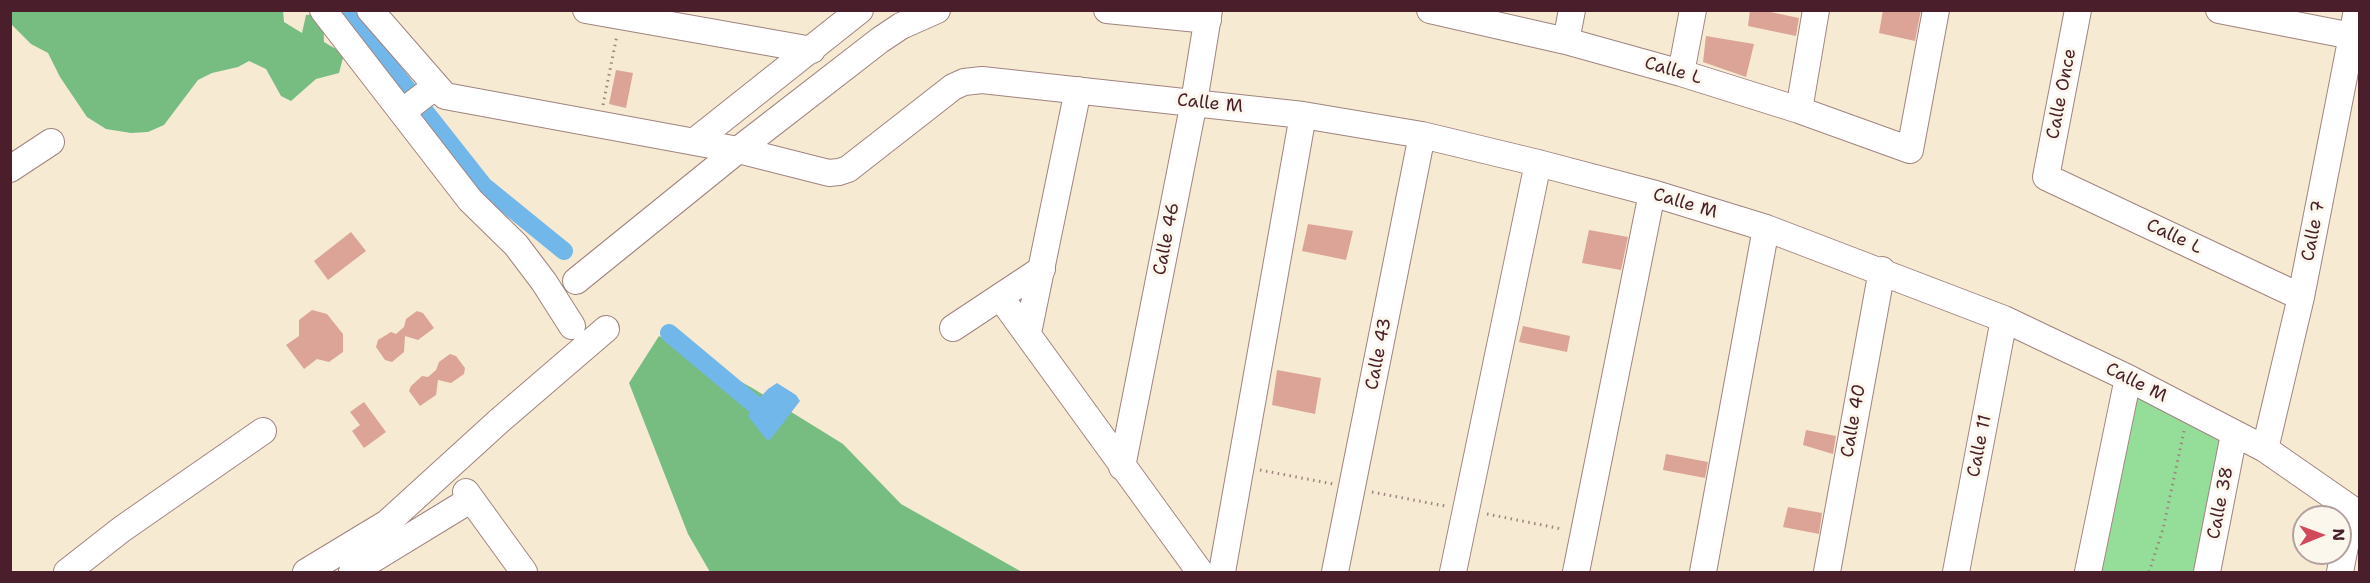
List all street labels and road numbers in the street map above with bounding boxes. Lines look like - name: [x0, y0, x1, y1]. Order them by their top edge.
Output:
- street label: Calle Once: [2043, 47, 2081, 141]
- street label: Calle L: [1642, 53, 1704, 89]
- street label: Calle M: [1176, 90, 1244, 118]
- street label: Calle M: [1650, 184, 1720, 224]
- street label: Calle 7: [2298, 199, 2330, 263]
- street label: Calle 46: [1149, 201, 1185, 277]
- street label: Calle L: [2143, 215, 2205, 259]
- street label: Calle 43: [1361, 316, 1397, 392]
- street label: Calle M: [2102, 358, 2170, 408]
- street label: Calle 40: [1837, 383, 1871, 459]
- street label: Calle 11: [1963, 413, 1997, 479]
- street label: Calle 38: [2203, 465, 2239, 541]

